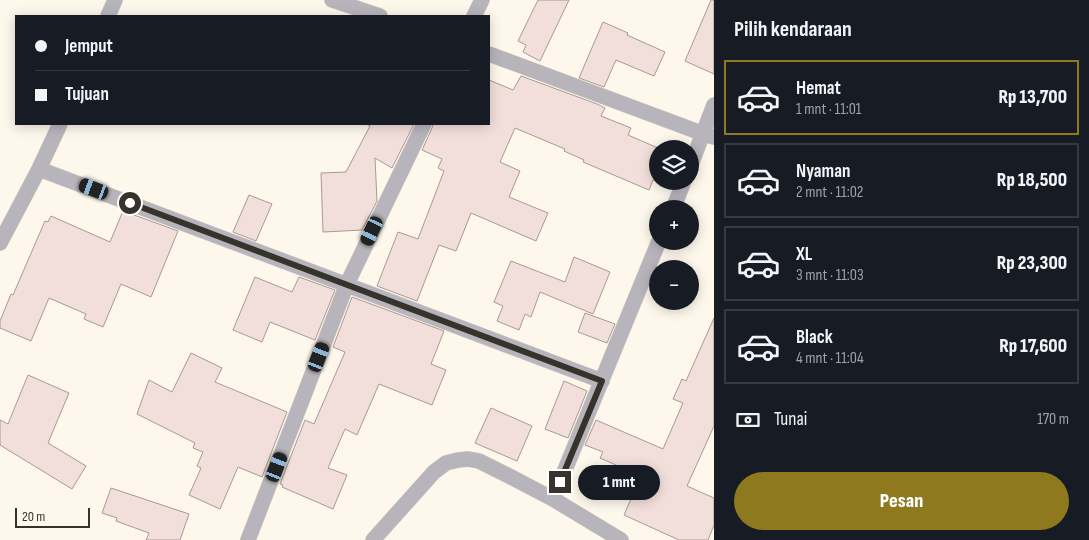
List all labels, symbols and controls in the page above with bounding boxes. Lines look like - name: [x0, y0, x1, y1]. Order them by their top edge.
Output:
- text: Pilih kendaraan: [734, 16, 852, 43]
- text: Jemput: [65, 35, 113, 58]
- icon: car: [736, 75, 781, 120]
- text: Hemat: [796, 77, 841, 100]
- text: Tujuan: [65, 83, 109, 106]
- text: Rp 13,700: [998, 86, 1067, 109]
- text: 1 mnt · 11:01: [796, 100, 861, 119]
- map controls: [649, 140, 699, 310]
- button: layers: [649, 140, 699, 190]
- icon: car: [736, 158, 781, 203]
- text: Nyaman: [796, 160, 850, 183]
- text: Rp 18,500: [997, 169, 1067, 192]
- car: [77, 177, 110, 201]
- text: 2 mnt · 11:02: [796, 183, 863, 202]
- route start: [119, 192, 141, 214]
- button: +: [649, 200, 699, 250]
- car: [358, 214, 385, 248]
- icon: car: [736, 241, 781, 286]
- text: XL: [796, 243, 812, 266]
- text: Rp 23,300: [997, 252, 1067, 275]
- button: −: [649, 260, 699, 310]
- text: 3 mnt · 11:03: [796, 266, 864, 285]
- icon: car: [736, 324, 781, 369]
- text: Black: [796, 326, 833, 349]
- text: Rp 17,600: [999, 335, 1067, 358]
- car: [306, 340, 331, 374]
- text: 4 mnt · 11:04: [796, 349, 864, 368]
- icon: cash: [734, 406, 762, 434]
- text: Tunai: [774, 408, 807, 431]
- text: 170 m: [1037, 410, 1069, 429]
- car: [264, 450, 289, 484]
- callout: 1 mnt: [578, 464, 660, 500]
- route end: [549, 471, 571, 493]
- button: Pesan: [734, 472, 1069, 530]
- text: 1 mnt: [603, 473, 635, 492]
- scale bar: [15, 505, 90, 528]
- text: 20 m: [22, 508, 45, 525]

